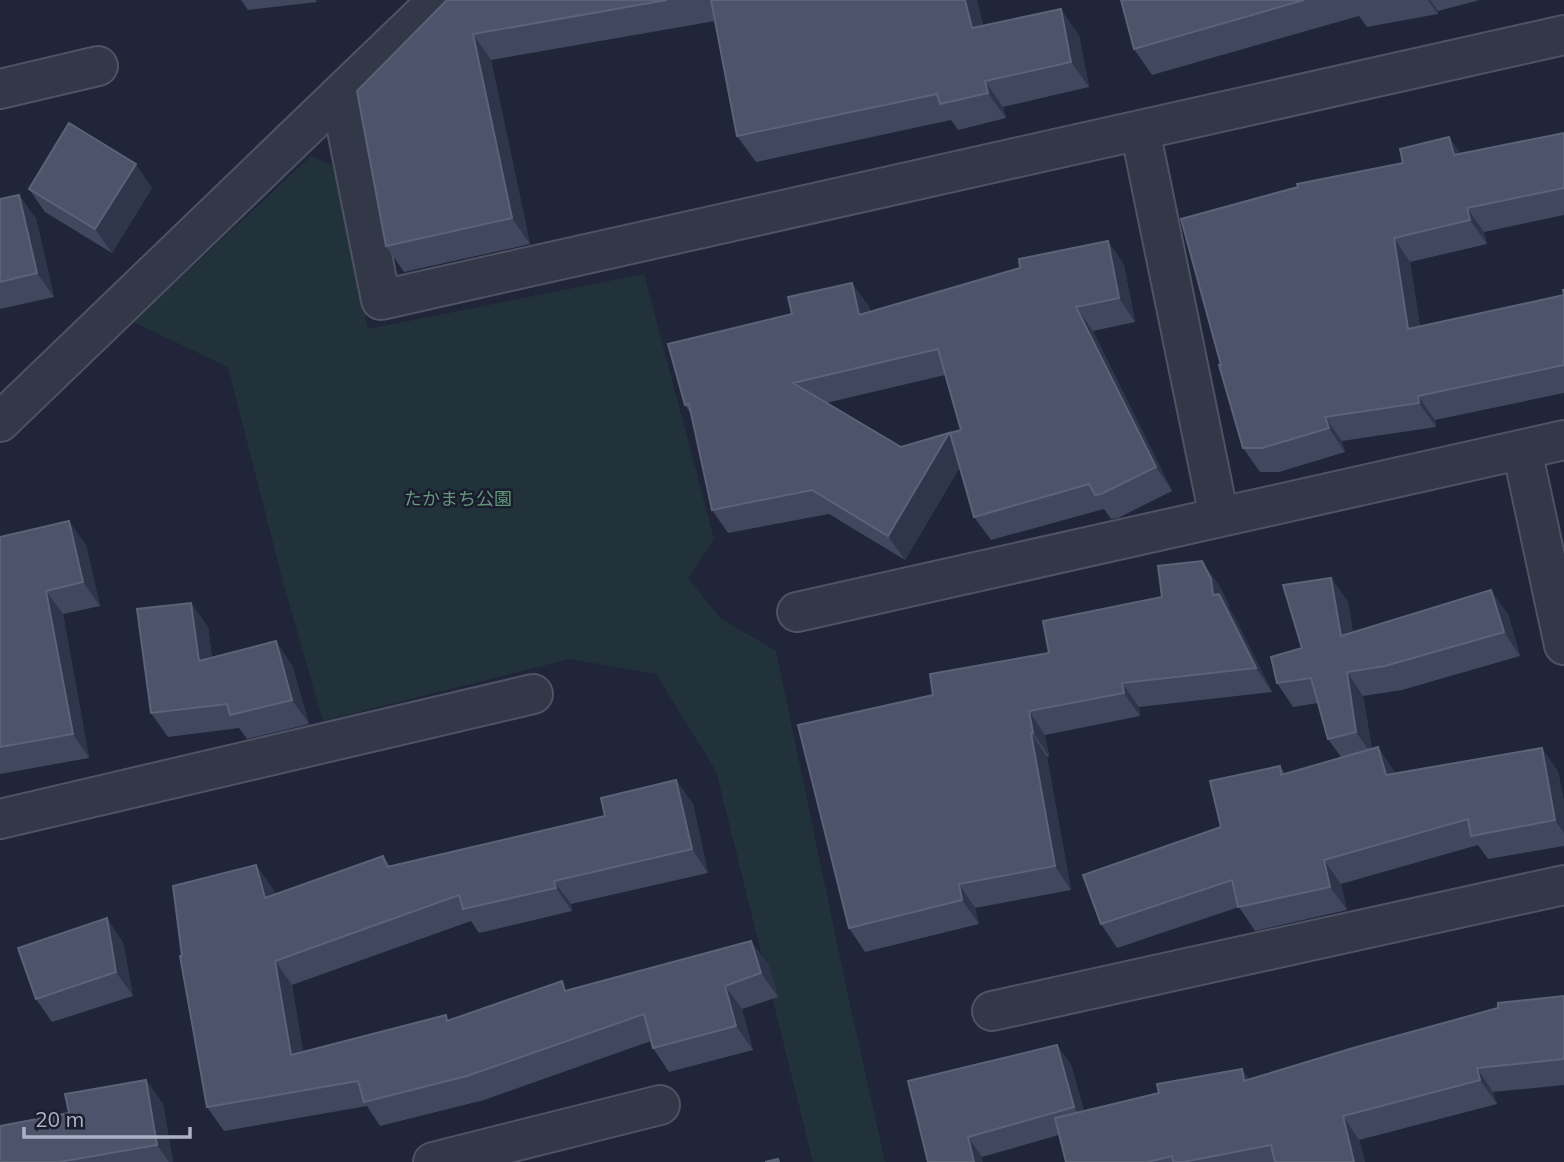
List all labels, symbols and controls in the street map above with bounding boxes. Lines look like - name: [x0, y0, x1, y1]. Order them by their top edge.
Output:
- park label: たかまち公園: [404, 487, 512, 510]
- scale bar: [24, 1096, 191, 1140]
- text: 20 m: [35, 1106, 84, 1132]

